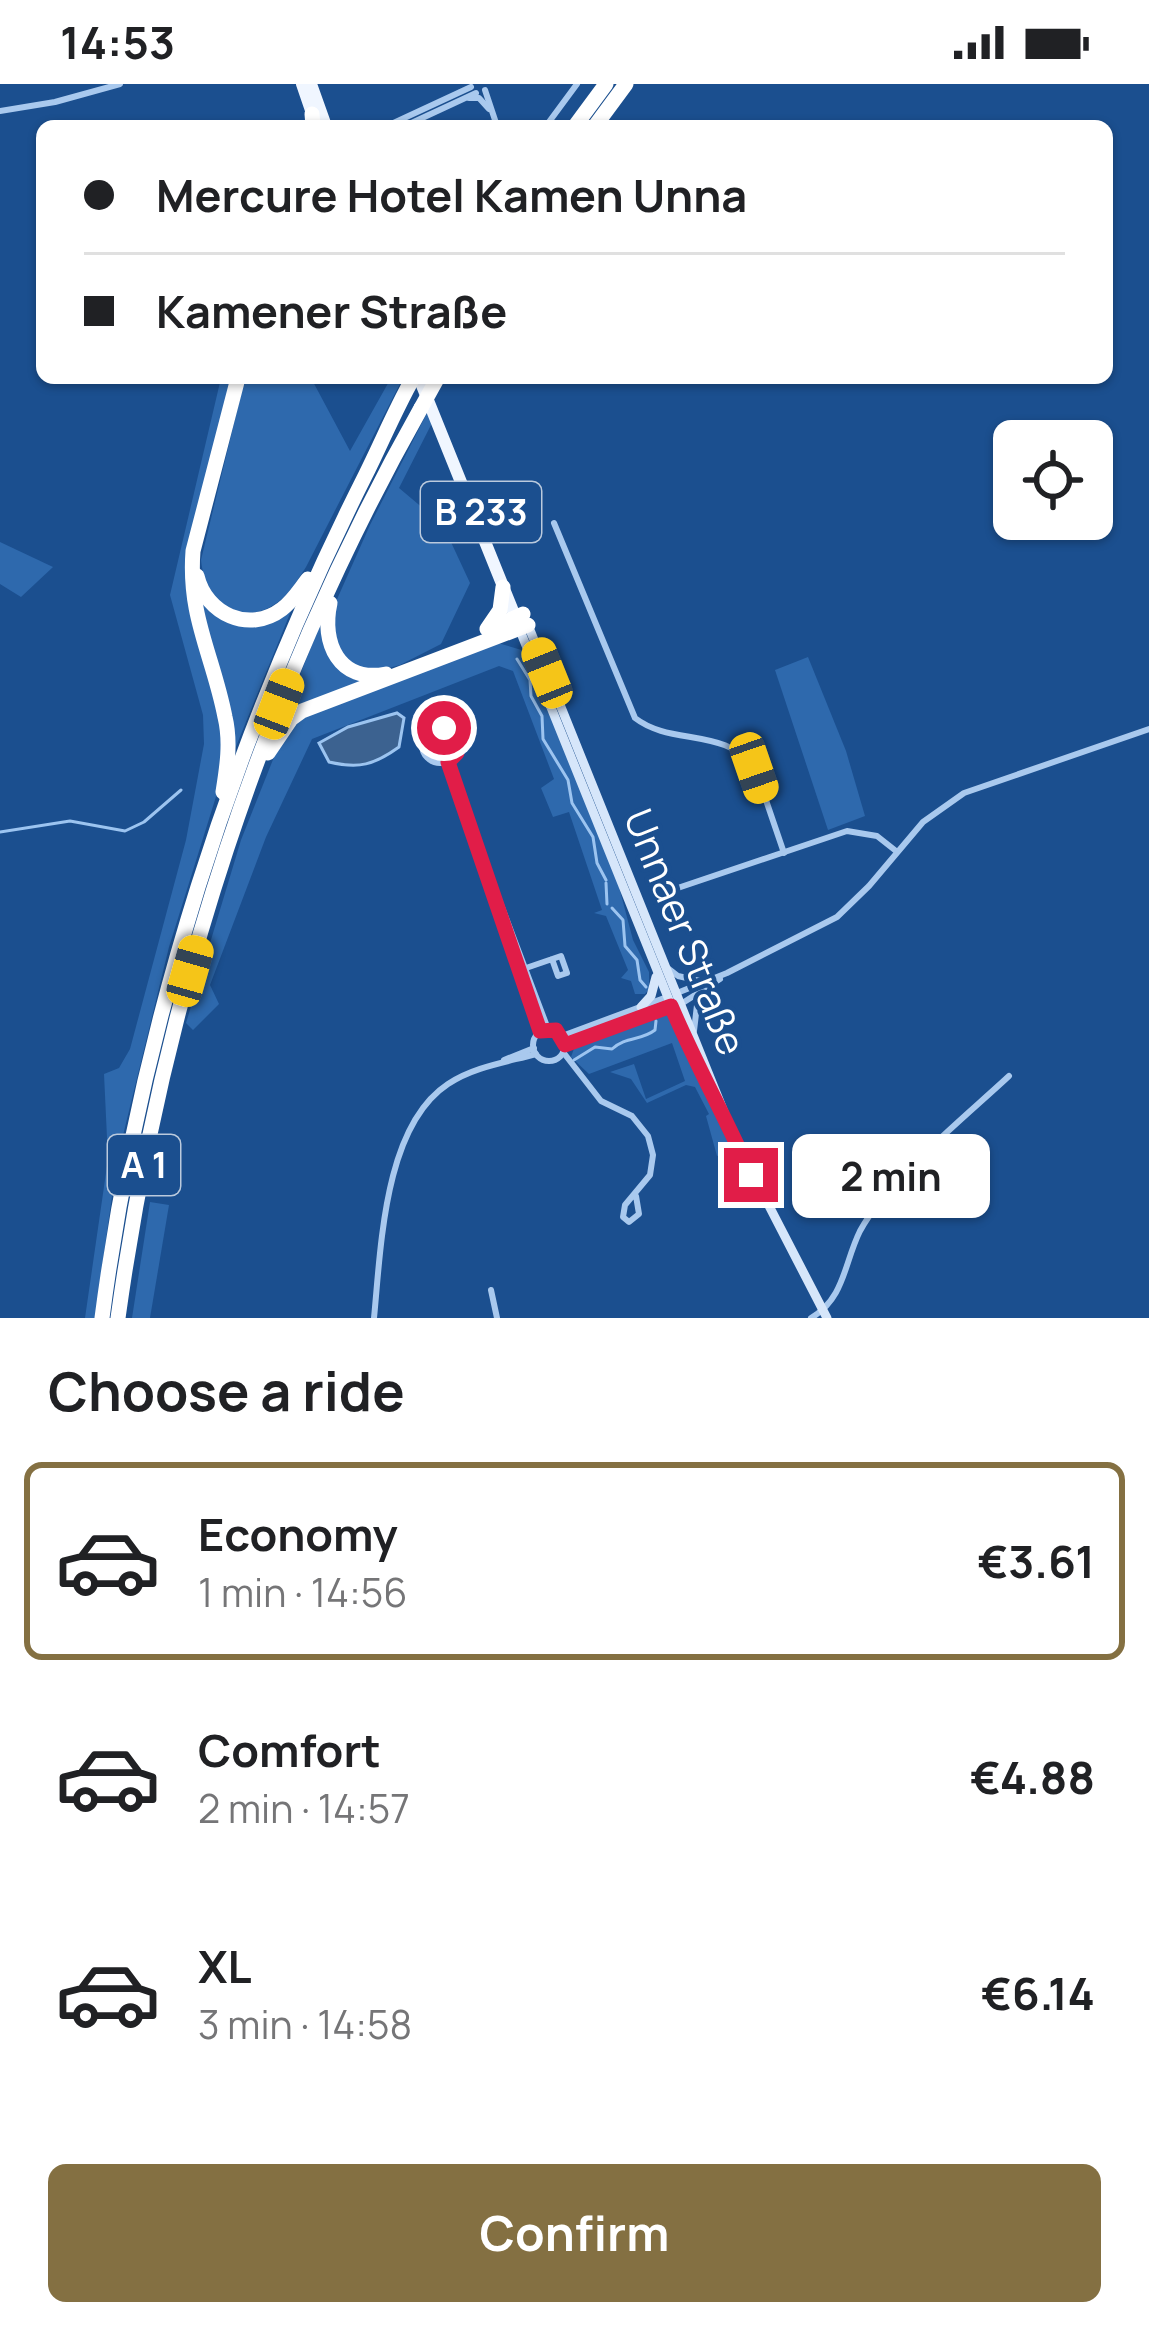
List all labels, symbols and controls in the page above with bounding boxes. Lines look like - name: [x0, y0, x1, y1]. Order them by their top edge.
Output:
- text: 14:53: [60, 11, 175, 73]
- text: Mercure Hotel Kamen Unna: [156, 164, 747, 226]
- text: Kamener Straße: [156, 280, 507, 342]
- map controls: [993, 420, 1113, 540]
- button: locate: [993, 420, 1113, 540]
- road number: B 233: [421, 482, 541, 542]
- car: [517, 633, 577, 713]
- car: [249, 664, 309, 744]
- route start: [417, 701, 471, 755]
- car: [725, 728, 783, 808]
- street label: Unnaer Straße: [612, 801, 760, 1063]
- car: [163, 931, 217, 1011]
- callout: 2 min: [793, 1133, 991, 1217]
- road number: A 1: [108, 1135, 180, 1195]
- route end: [724, 1148, 778, 1202]
- text: 2 min: [840, 1149, 942, 1203]
- text: Choose a ride: [48, 1353, 405, 1427]
- text: Economy: [198, 1503, 398, 1565]
- icon: car: [54, 1507, 162, 1615]
- text: €3.61: [977, 1530, 1095, 1592]
- text: 1 min · 14:56: [198, 1565, 407, 1619]
- text: Comfort: [198, 1719, 381, 1781]
- icon: car: [54, 1723, 162, 1831]
- text: €4.88: [970, 1746, 1095, 1808]
- text: 2 min · 14:57: [198, 1781, 410, 1835]
- text: XL: [198, 1935, 252, 1997]
- icon: car: [54, 1939, 162, 2047]
- text: €6.14: [981, 1962, 1095, 2024]
- text: 3 min · 14:58: [198, 1997, 412, 2051]
- button: Confirm: [48, 2164, 1101, 2302]

